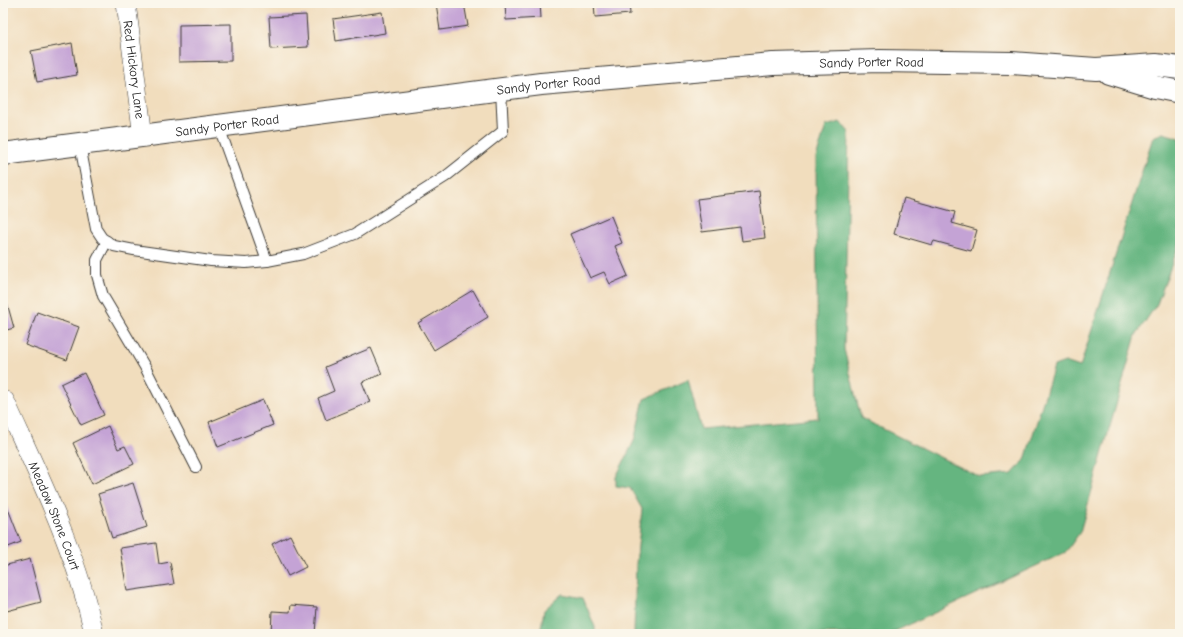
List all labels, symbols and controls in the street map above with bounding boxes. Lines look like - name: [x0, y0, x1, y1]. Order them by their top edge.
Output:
- street label: Red Hickory Lane: [120, 20, 148, 120]
- street label: Sandy Porter Road: [819, 54, 924, 71]
- street label: Sandy Porter Road: [496, 72, 601, 98]
- street label: Sandy Porter Road: [174, 111, 280, 140]
- street label: Meadow Stone Court: [25, 459, 83, 573]

